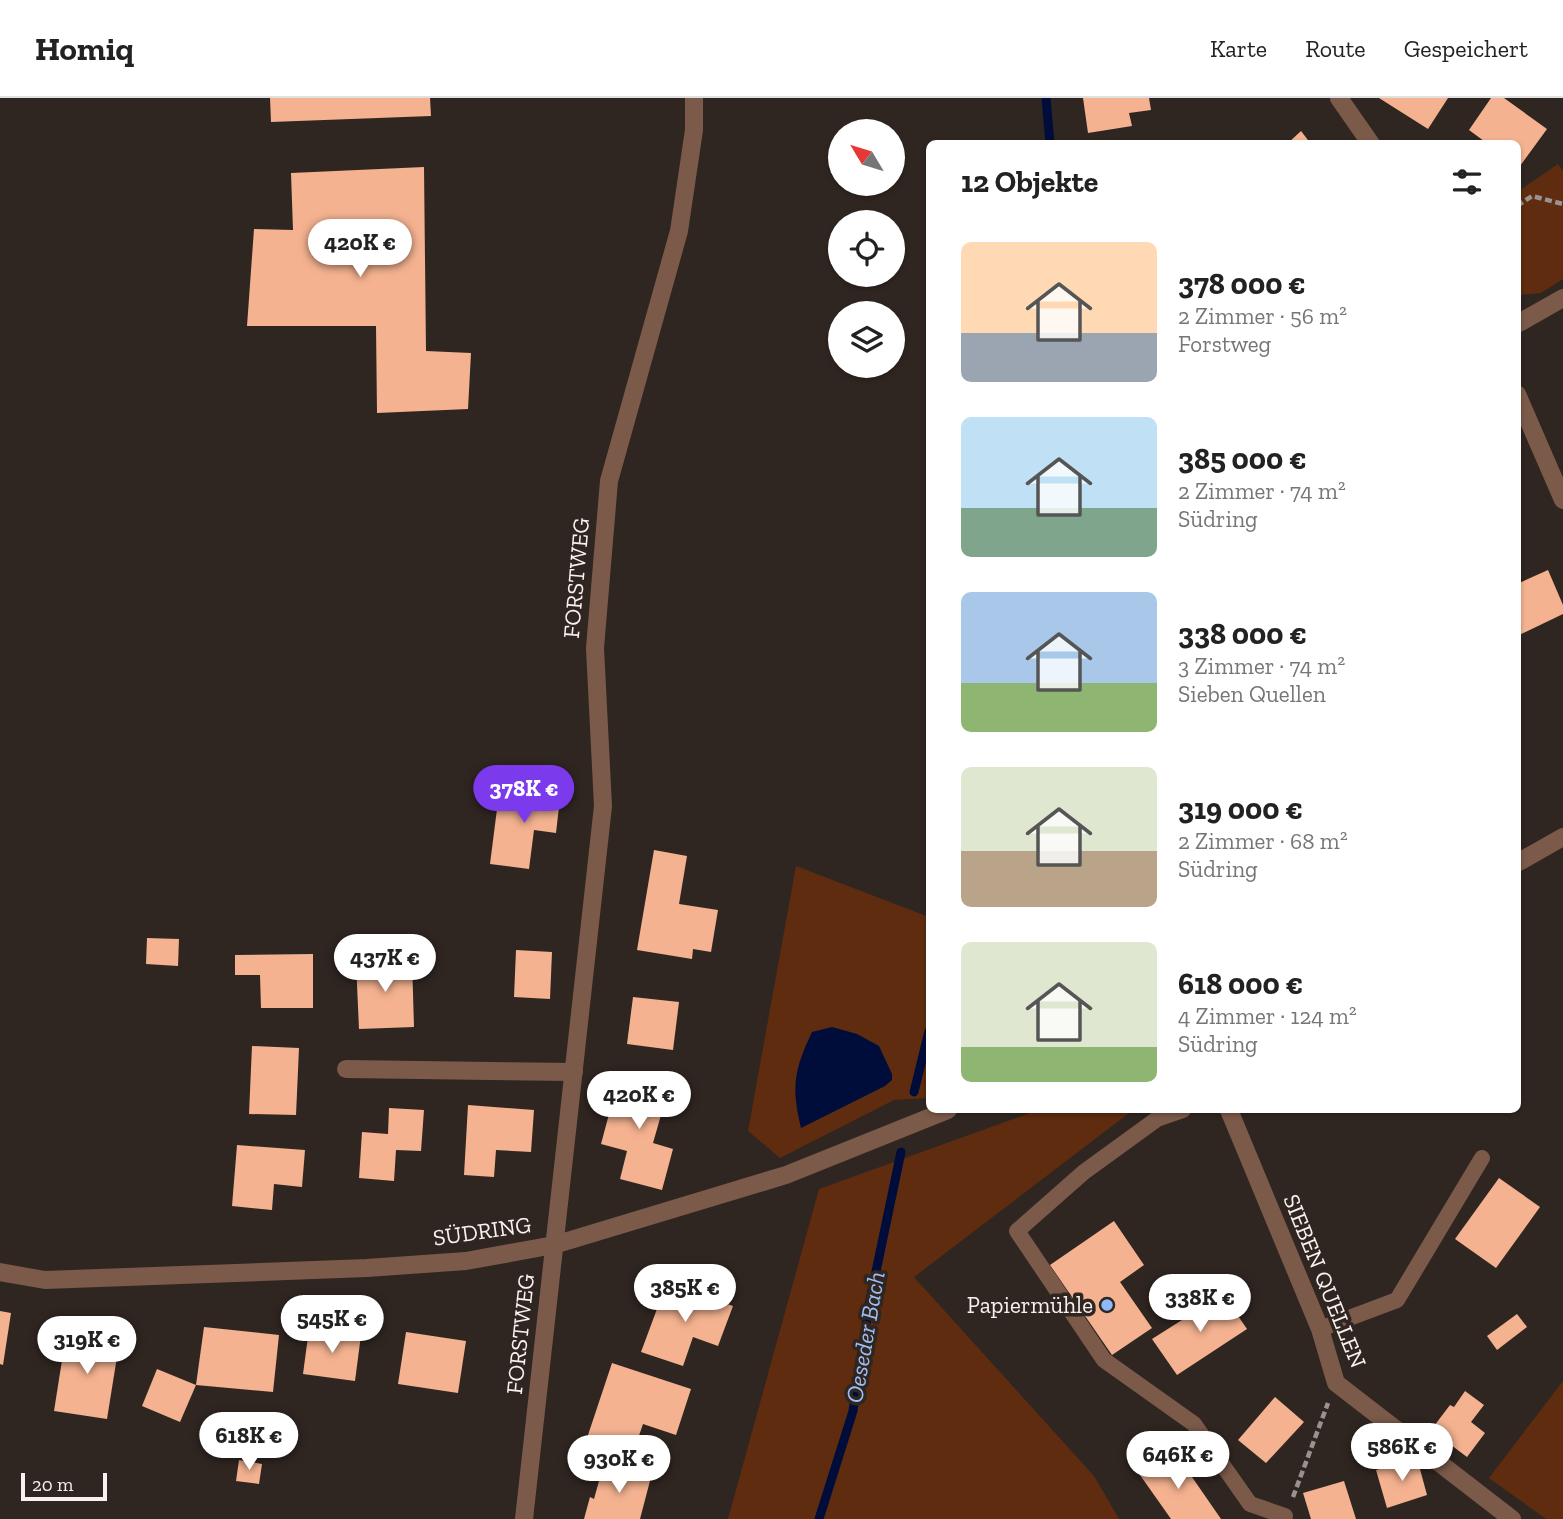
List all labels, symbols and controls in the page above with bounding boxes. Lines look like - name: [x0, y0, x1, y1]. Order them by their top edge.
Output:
- text: Homiq: [35, 29, 134, 68]
- text: Karte: [1210, 34, 1267, 63]
- text: Route: [1305, 34, 1366, 63]
- text: Gespeichert: [1404, 34, 1528, 63]
- north arrow: [828, 119, 905, 196]
- map controls: [828, 119, 905, 378]
- icon: filters: [1448, 163, 1486, 201]
- text: 12 Objekte: [961, 164, 1098, 200]
- button: locate: [828, 210, 905, 287]
- pin: 420K €: [303, 220, 417, 279]
- text: 420K €: [324, 228, 396, 256]
- text: 378 000 €: [1178, 266, 1306, 302]
- icon: home: [1017, 270, 1101, 354]
- button: layers: [828, 301, 905, 378]
- text: 2 Zimmer · 56 m²: [1178, 302, 1347, 330]
- text: Forstweg: [1178, 330, 1271, 358]
- text: 385 000 €: [1178, 441, 1307, 477]
- icon: home: [1017, 445, 1101, 529]
- text: 2 Zimmer · 74 m²: [1178, 477, 1346, 505]
- text: Südring: [1178, 505, 1258, 533]
- street label: FORSTWEG: [557, 516, 595, 639]
- text: 338 000 €: [1178, 616, 1307, 652]
- icon: home: [1017, 620, 1101, 704]
- text: 3 Zimmer · 74 m²: [1178, 652, 1345, 680]
- text: Sieben Quellen: [1178, 680, 1326, 708]
- pin: 378K €: [467, 766, 581, 825]
- text: 378K €: [489, 774, 559, 802]
- text: 319 000 €: [1178, 791, 1303, 827]
- icon: home: [1017, 795, 1101, 879]
- text: 2 Zimmer · 68 m²: [1178, 827, 1348, 855]
- text: Südring: [1178, 855, 1258, 883]
- pin: 437K €: [328, 934, 442, 994]
- text: 437K €: [350, 943, 420, 971]
- text: 618 000 €: [1178, 966, 1303, 1002]
- icon: home: [1017, 970, 1101, 1054]
- text: 4 Zimmer · 124 m²: [1178, 1002, 1357, 1030]
- text: Südring: [1178, 1030, 1258, 1058]
- pin: 420K €: [582, 1072, 696, 1131]
- text: 420K €: [603, 1080, 675, 1108]
- street label: SIEBEN QUELLEN: [1277, 1190, 1373, 1372]
- street label: SÜDRING: [431, 1210, 533, 1252]
- pin: 385K €: [628, 1264, 742, 1324]
- water label: Oeseder Bach: [839, 1269, 891, 1405]
- street label: FORSTWEG: [500, 1272, 540, 1396]
- text: 385K €: [650, 1273, 720, 1301]
- pin: 338K €: [1143, 1274, 1257, 1334]
- text: 338K €: [1165, 1283, 1235, 1311]
- place label: Papiermühle: [967, 1291, 1093, 1319]
- pin: 545K €: [275, 1296, 389, 1355]
- marker: Papiermühle: [1099, 1297, 1115, 1313]
- text: 545K €: [297, 1304, 367, 1332]
- pin: 319K €: [30, 1316, 144, 1376]
- text: 319K €: [53, 1325, 121, 1353]
- pin: 618K €: [192, 1412, 306, 1472]
- text: 618K €: [215, 1421, 283, 1449]
- pin: 586K €: [1345, 1424, 1459, 1483]
- pin: 646K €: [1121, 1432, 1235, 1491]
- text: 586K €: [1367, 1432, 1437, 1460]
- pin: 930K €: [562, 1436, 676, 1495]
- text: 646K €: [1142, 1440, 1214, 1468]
- text: 930K €: [583, 1444, 655, 1472]
- scale bar: [21, 1470, 107, 1502]
- text: 20 m: [32, 1473, 73, 1496]

